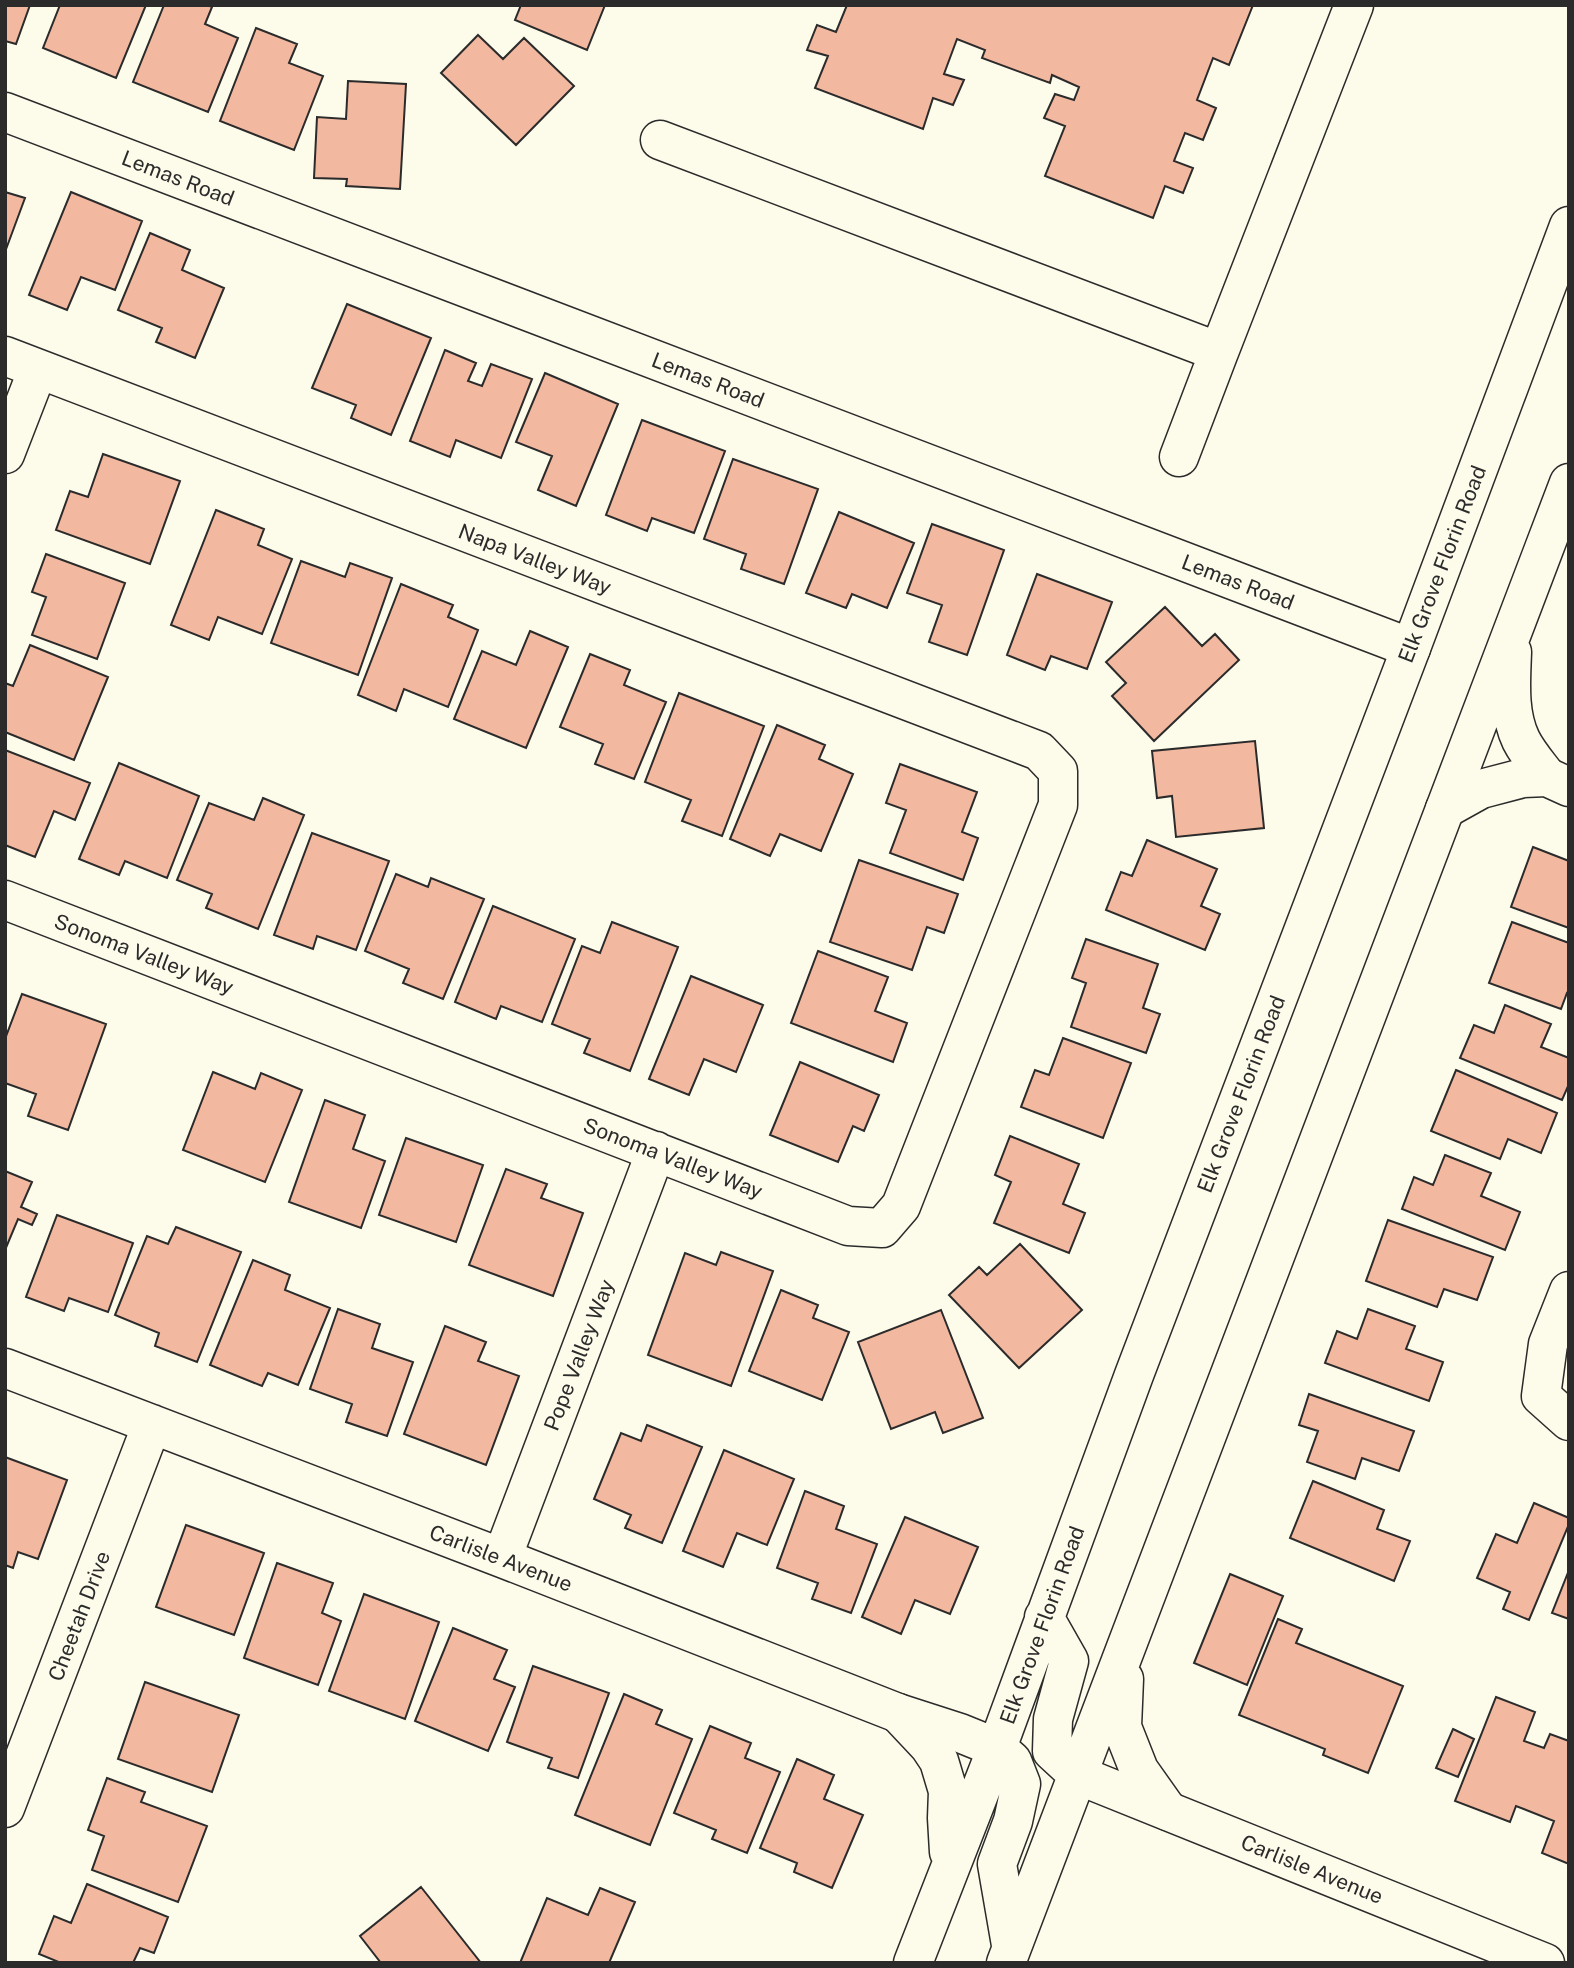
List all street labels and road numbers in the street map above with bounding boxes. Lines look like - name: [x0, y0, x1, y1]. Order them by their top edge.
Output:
- street label: Lemas Road: [118, 145, 238, 211]
- street label: Lemas Road: [648, 347, 768, 413]
- street label: Elk Grove Florin Road: [1393, 462, 1491, 666]
- street label: Napa Valley Way: [455, 518, 615, 600]
- street label: Lemas Road: [1178, 549, 1298, 615]
- street label: Sonoma Valley Way: [51, 908, 237, 1000]
- street label: Elk Grove Florin Road: [1192, 992, 1290, 1196]
- street label: Sonoma Valley Way: [580, 1112, 766, 1204]
- street label: Pope Valley Way: [539, 1276, 619, 1434]
- street label: Carlisle Avenue: [426, 1519, 576, 1597]
- street label: Elk Grove Florin Road: [995, 1523, 1089, 1727]
- street label: Cheetah Drive: [43, 1548, 115, 1684]
- street label: Carlisle Avenue: [1237, 1829, 1387, 1909]

